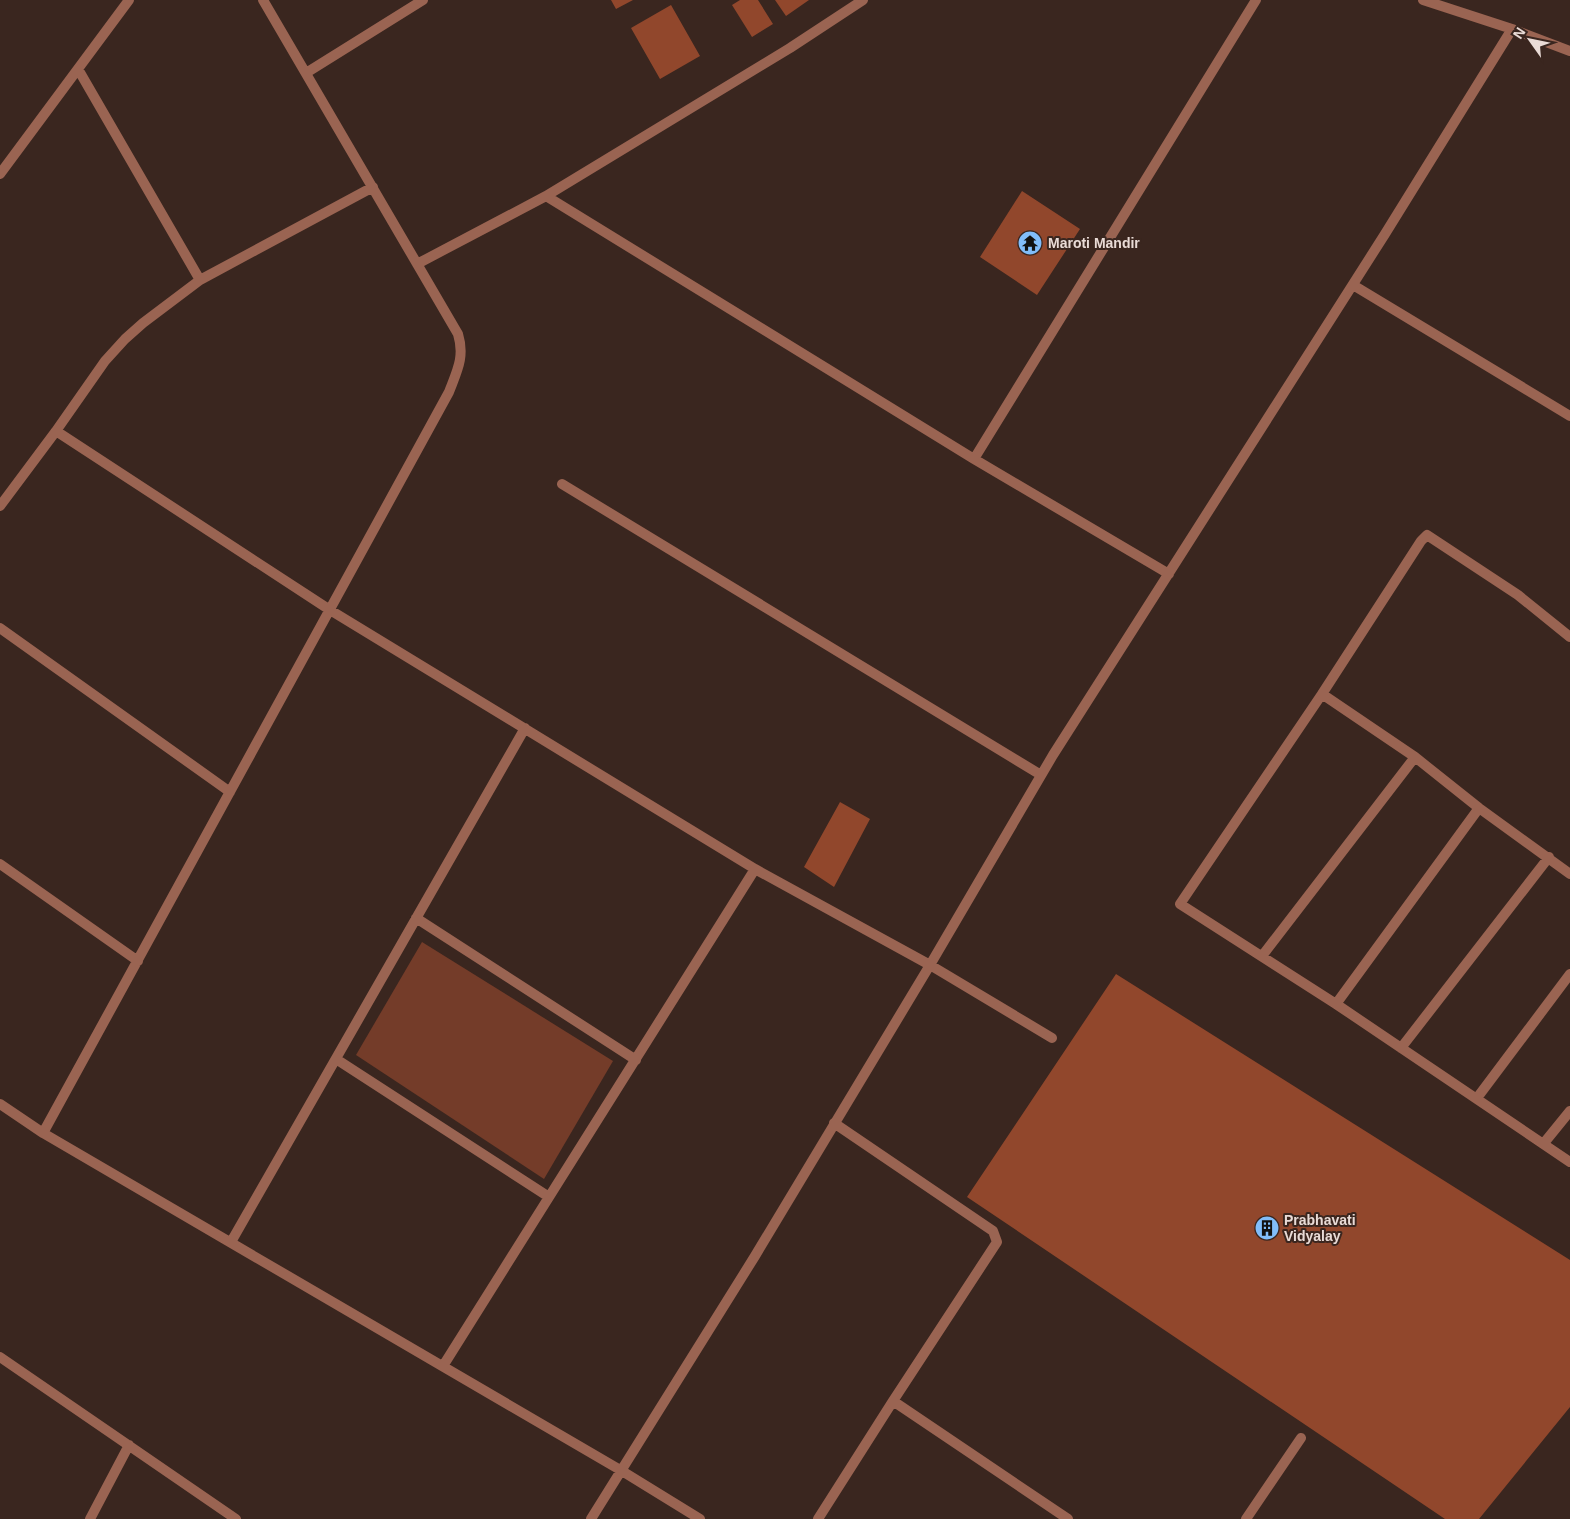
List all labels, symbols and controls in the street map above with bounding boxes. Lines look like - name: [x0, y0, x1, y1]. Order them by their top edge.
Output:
- north arrow: [1505, 15, 1555, 65]
- text: N: [1510, 24, 1529, 42]
- temple icon: Maroti Mandir: [1017, 230, 1043, 256]
- place label: Maroti Mandir: [1048, 235, 1140, 251]
- place label: Prabhavati Vidyalay: [1284, 1212, 1356, 1244]
- building icon: Prabhavati Vidyalay: [1254, 1215, 1280, 1241]

